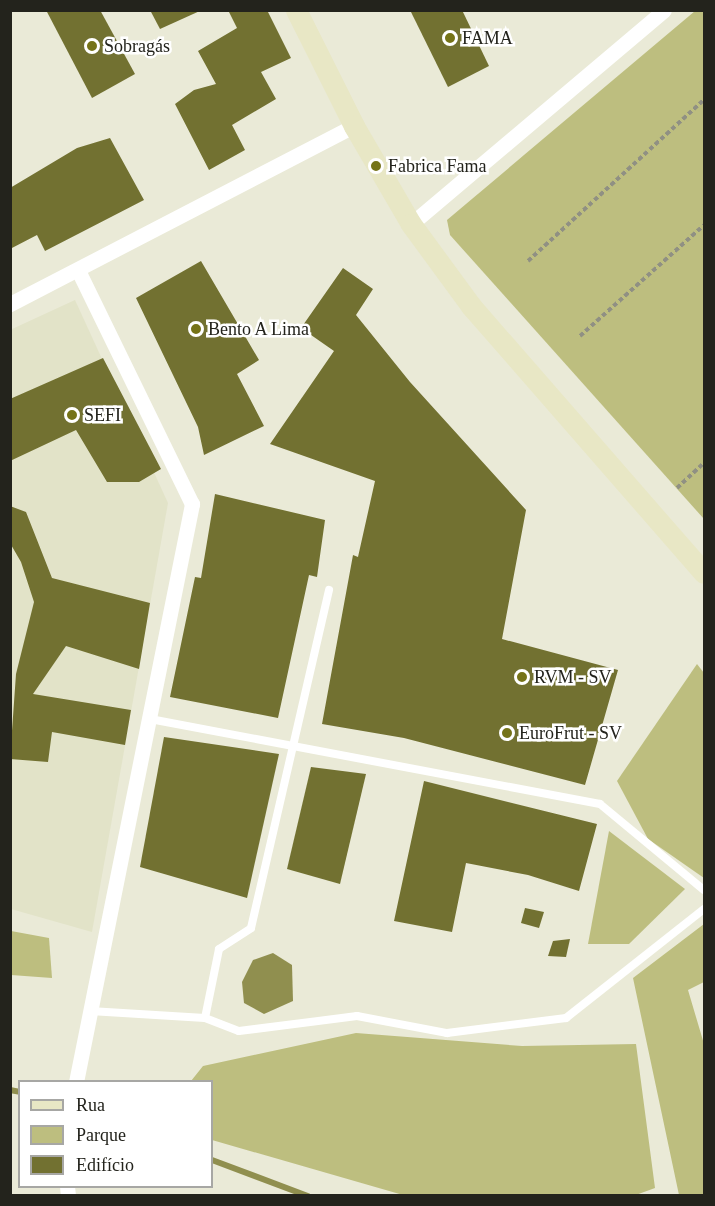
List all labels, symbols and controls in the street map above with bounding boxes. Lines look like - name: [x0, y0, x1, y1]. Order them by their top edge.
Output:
- place label: FAMA: [462, 27, 513, 49]
- marker: FAMA: [443, 31, 457, 45]
- place label: Sobragás: [104, 35, 170, 57]
- marker: Sobragás: [85, 39, 99, 53]
- place label: Fabrica Fama: [388, 155, 486, 177]
- marker: Fabrica Fama: [369, 159, 383, 173]
- place label: Bento A Lima: [208, 318, 311, 340]
- marker: Bento A Lima: [189, 322, 203, 336]
- place label: SEFI: [84, 404, 121, 426]
- marker: SEFI: [65, 408, 79, 422]
- place label: RVM - SV: [534, 666, 612, 688]
- marker: RVM - SV: [515, 670, 529, 684]
- place label: EuroFrut - SV: [519, 722, 622, 744]
- marker: EuroFrut - SV: [500, 726, 514, 740]
- legend: [18, 1080, 213, 1188]
- text: Rua: [76, 1095, 105, 1115]
- text: Parque: [76, 1125, 126, 1145]
- text: Edifício: [76, 1155, 134, 1175]

